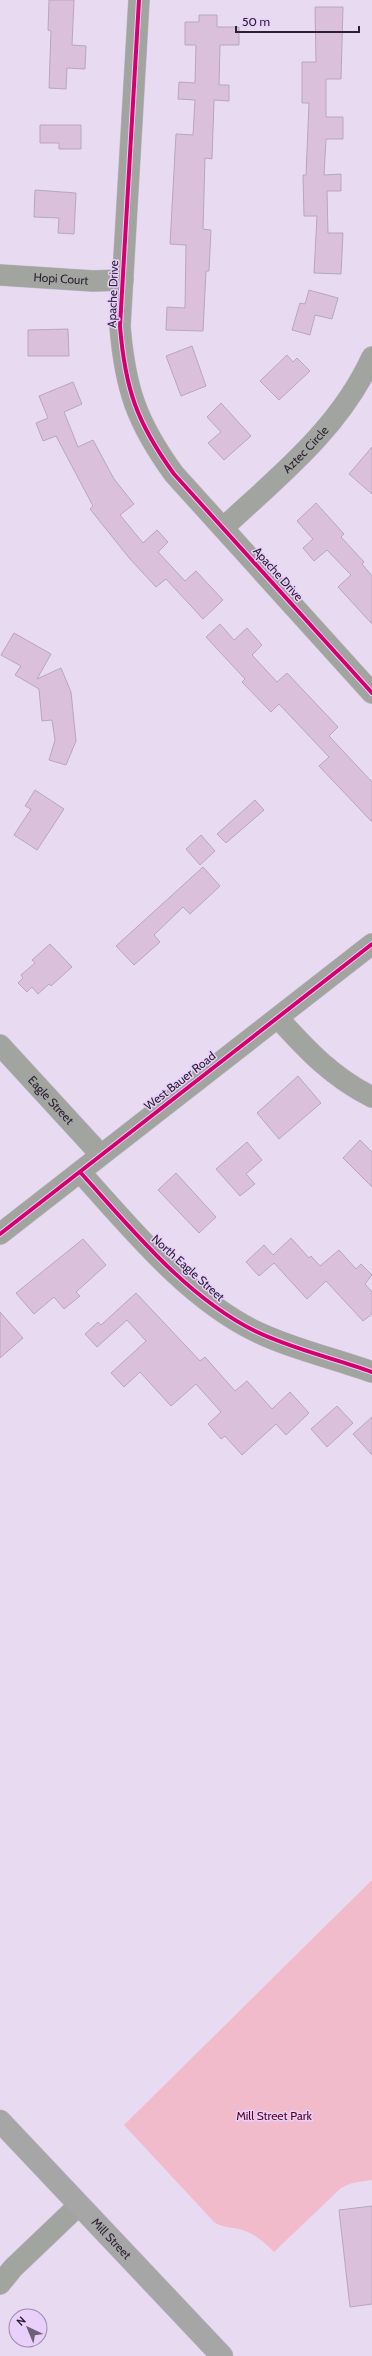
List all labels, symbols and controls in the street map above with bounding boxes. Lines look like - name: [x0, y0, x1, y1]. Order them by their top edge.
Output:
- scale bar: [236, 8, 359, 34]
- text: 50 m: [242, 14, 270, 29]
- street label: Apache Drive: [104, 260, 121, 328]
- street label: Hopi Court: [33, 269, 89, 288]
- street label: Aztec Circle: [279, 423, 331, 476]
- street label: Apache Drive: [250, 544, 307, 604]
- street label: West Bauer Road: [141, 1048, 218, 1113]
- street label: Eagle Street: [25, 1072, 77, 1127]
- street label: North Eagle Street: [149, 1231, 228, 1304]
- park label: Mill Street Park: [236, 2108, 312, 2123]
- street label: Mill Street: [88, 2215, 135, 2262]
- north arrow: [8, 2308, 48, 2348]
- text: N: [13, 2313, 29, 2329]

